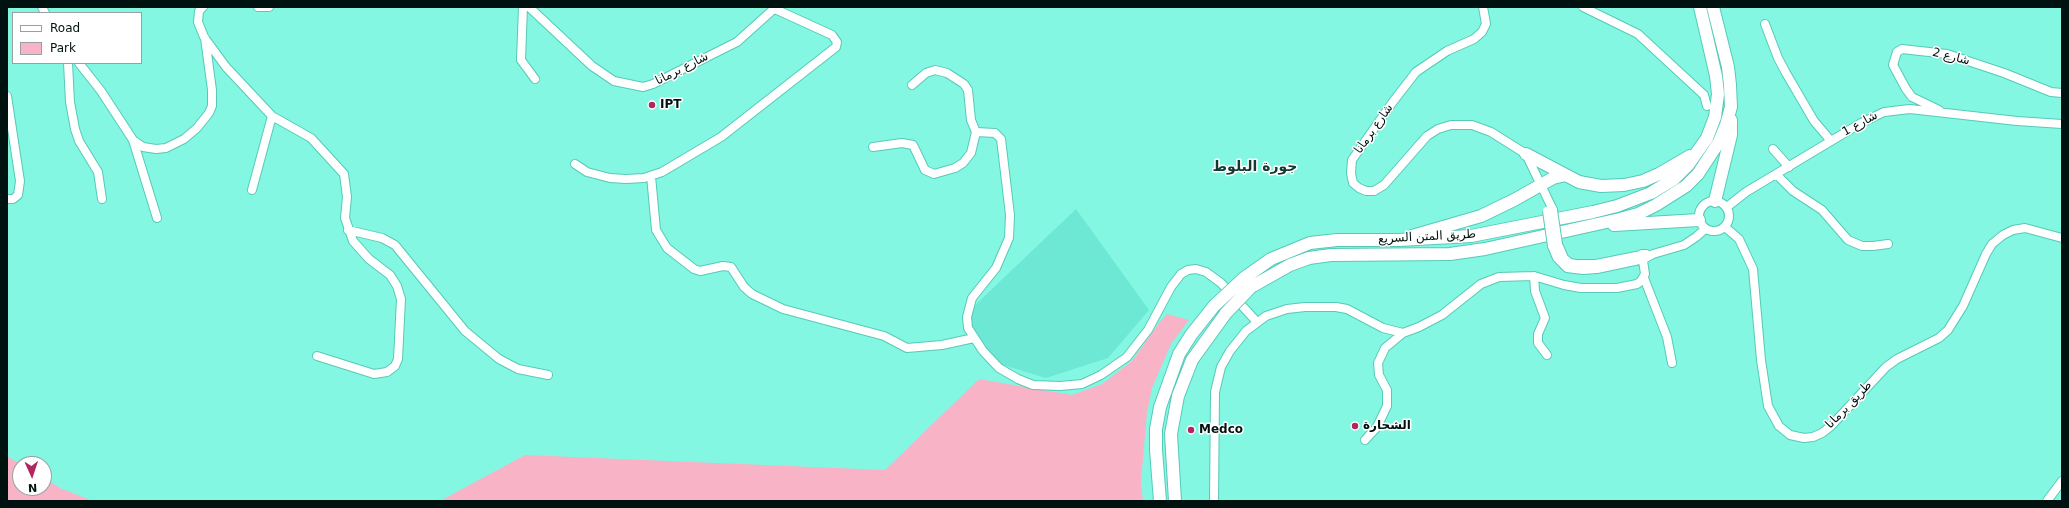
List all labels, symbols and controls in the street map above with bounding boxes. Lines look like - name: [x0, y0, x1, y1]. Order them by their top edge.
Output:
- legend: [12, 12, 142, 64]
- text: Road: [50, 21, 80, 35]
- text: Park: [50, 41, 76, 55]
- street label: شارع 2: [1931, 45, 1971, 69]
- street label: شارع برمانا: [653, 50, 711, 88]
- place label: IPT: [660, 98, 681, 112]
- marker: IPT: [647, 100, 657, 110]
- street label: شارع برمانا: [1352, 101, 1396, 157]
- street label: شارع 1: [1840, 108, 1880, 140]
- district label: جورة البلوط: [1213, 159, 1297, 175]
- street label: طريق المتن السريع: [1378, 227, 1476, 247]
- street label: طريق برمانا: [1823, 378, 1875, 432]
- place label: الشحارة: [1363, 419, 1411, 433]
- marker: الشحارة: [1350, 421, 1360, 431]
- place label: Medco: [1199, 423, 1243, 437]
- marker: Medco: [1186, 425, 1196, 435]
- north arrow: [12, 456, 52, 496]
- text: N: [28, 481, 38, 494]

